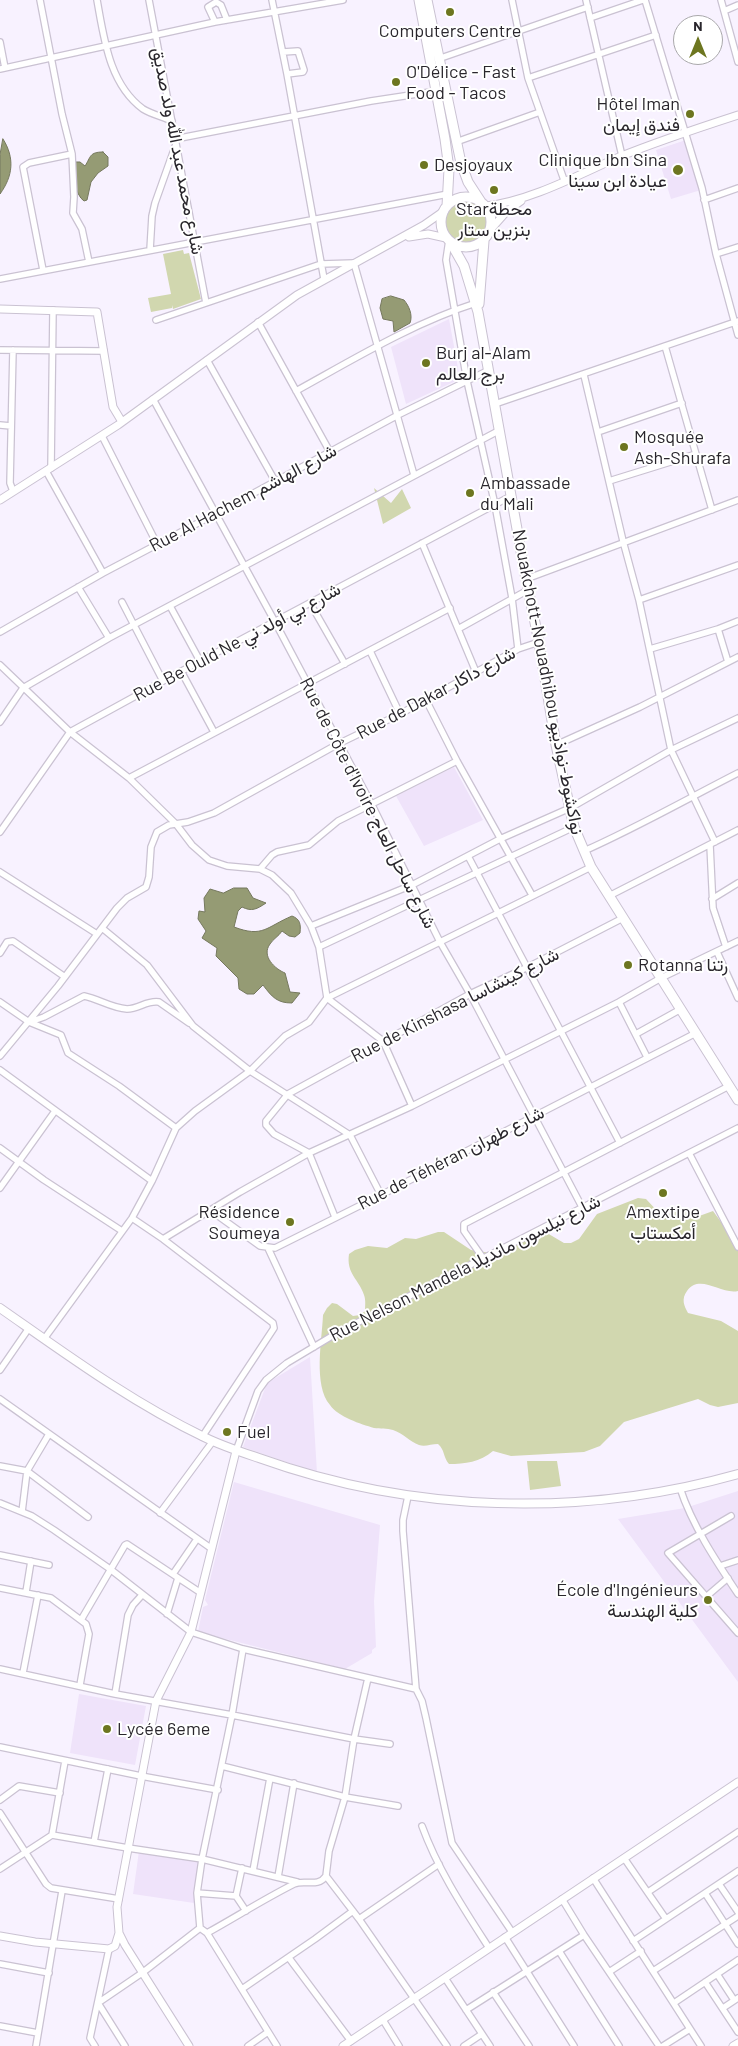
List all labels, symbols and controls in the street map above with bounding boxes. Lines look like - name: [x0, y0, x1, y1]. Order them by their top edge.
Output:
- marker: Computers Centre: [444, 6, 456, 18]
- north arrow: [673, 15, 723, 65]
- text: N: [693, 17, 703, 34]
- place label: Computers Centre: [379, 20, 521, 42]
- street label: شارع محمد عبد الله ولد صديق: [147, 46, 209, 256]
- place label: O'Délice - Fast Food - Tacos: [406, 61, 516, 104]
- marker: O'Délice - Fast Food - Tacos: [390, 76, 402, 88]
- place label: Hôtel Iman فندق إيمان: [597, 93, 680, 136]
- marker: Hôtel Iman فندق إيمان: [684, 108, 696, 120]
- place label: Clinique Ibn Sina عيادة ابن سينا: [538, 149, 667, 192]
- place label: Desjoyaux: [434, 154, 513, 176]
- marker: Desjoyaux: [418, 159, 430, 171]
- marker: Clinique Ibn Sina عيادة ابن سينا: [671, 163, 685, 177]
- marker: Starمحطة بنزين ستار: [488, 184, 500, 196]
- place label: Starمحطة بنزين ستار: [456, 198, 532, 240]
- place label: Burj al-Alam برج العالم: [436, 342, 531, 384]
- marker: Burj al-Alam برج العالم: [420, 357, 432, 369]
- place label: Mosquée Ash-Shurafa: [634, 426, 731, 468]
- street label: Rue Al Hachem شارع الهاشم: [146, 439, 340, 557]
- marker: Mosquée Ash-Shurafa: [618, 441, 630, 453]
- place label: Ambassade du Mali: [480, 472, 570, 514]
- marker: Ambassade du Mali: [464, 487, 476, 499]
- street label: Nouakchott-Nouadhibou نواكشوط-نواذيبو: [508, 528, 588, 836]
- street label: Rue Be Ould Ne شارع بي أولد ني: [130, 578, 344, 706]
- street label: Rue de Dakar شارع داكار: [353, 642, 519, 744]
- street label: Rue de Côte d'Ivoire شارع ساحل العاج: [295, 674, 441, 932]
- street label: Rue de Kinshasa شارع كينشاسا: [347, 943, 563, 1067]
- place label: Rotanna رتنا: [638, 954, 728, 976]
- marker: Rotanna رتنا: [622, 959, 634, 971]
- street label: Rue de Téhéran شارع طهران: [354, 1102, 548, 1214]
- marker: Amextipe أمكستاب: [657, 1187, 669, 1199]
- street label: Rue Nelson Mandela شارع نيلسون مانديلا: [326, 1190, 604, 1346]
- place label: Résidence Soumeya: [198, 1201, 280, 1244]
- place label: Amextipe أمكستاب: [626, 1201, 700, 1244]
- marker: Résidence Soumeya: [284, 1216, 296, 1228]
- place label: Fuel: [237, 1421, 270, 1443]
- marker: Fuel: [221, 1426, 233, 1438]
- place label: École d'Ingénieurs كلية الهندسة: [556, 1579, 698, 1622]
- marker: École d'Ingénieurs كلية الهندسة: [702, 1594, 714, 1606]
- place label: Lycée 6eme: [117, 1718, 210, 1740]
- marker: Lycée 6eme: [101, 1723, 113, 1735]

